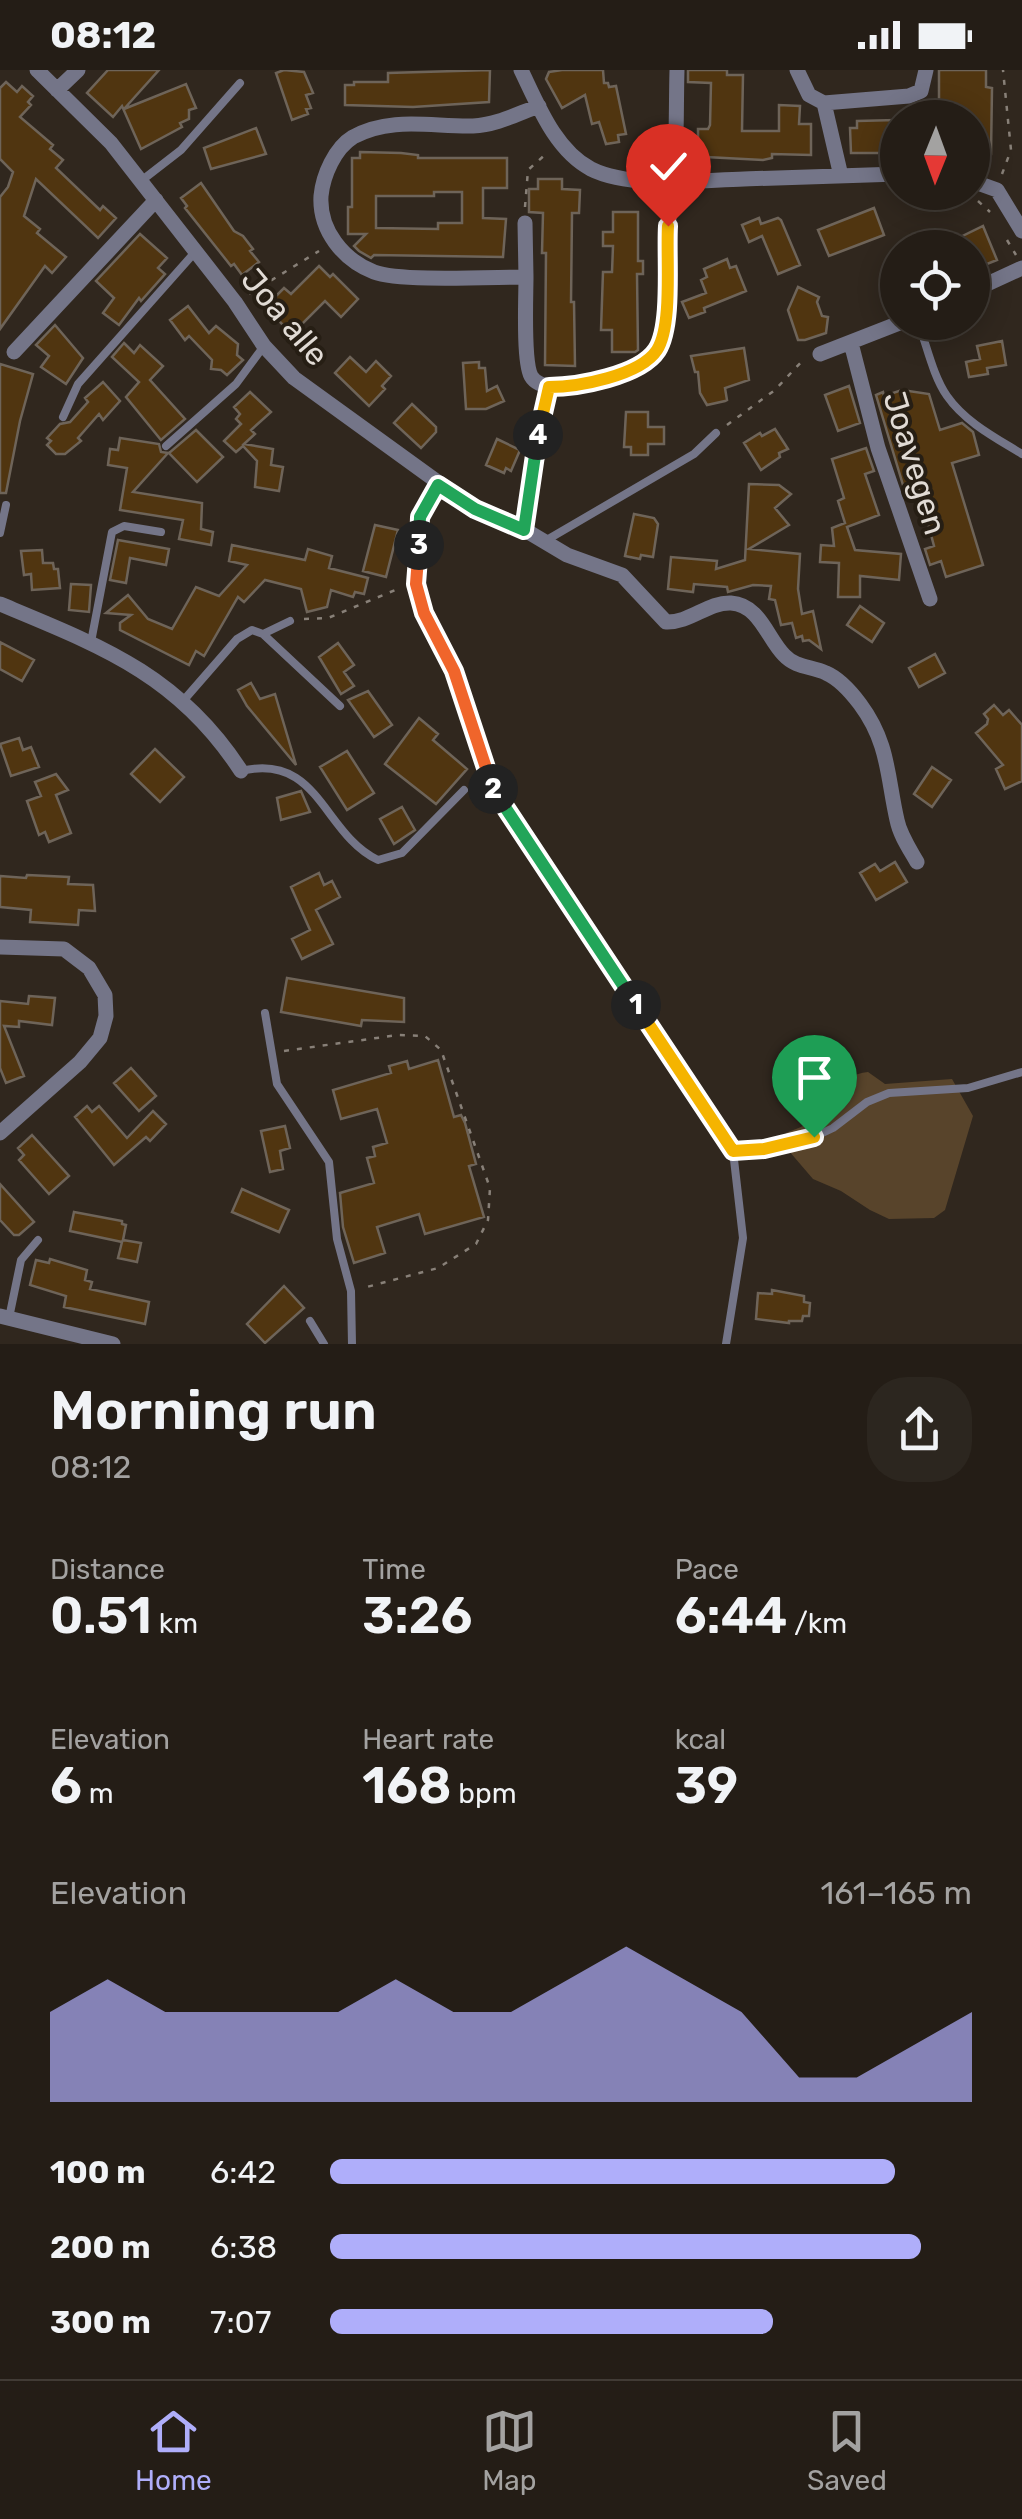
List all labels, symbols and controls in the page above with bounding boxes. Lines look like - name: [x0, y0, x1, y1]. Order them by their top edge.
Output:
- text: 08:12: [50, 12, 156, 58]
- north arrow: [880, 100, 990, 210]
- map controls: [880, 100, 990, 340]
- pin: [626, 124, 711, 227]
- icon: check: [641, 139, 696, 194]
- button: locate: [880, 230, 990, 340]
- street label: Joa alle: [233, 261, 337, 373]
- street label: Joavegen: [875, 387, 955, 539]
- pin: 4: [513, 410, 563, 460]
- text: 4: [528, 418, 548, 451]
- pin: 3: [394, 520, 444, 570]
- text: 3: [410, 528, 428, 561]
- pin: 2: [468, 764, 518, 814]
- text: 2: [484, 772, 502, 805]
- pin: 1: [611, 980, 661, 1030]
- text: 1: [629, 988, 643, 1021]
- pin: [772, 1035, 857, 1138]
- icon: arrive: [787, 1050, 842, 1105]
- button: share: [867, 1377, 972, 1482]
- text: Morning run: [50, 1378, 377, 1443]
- text: 08:12: [50, 1448, 131, 1486]
- text: Distance: [50, 1553, 165, 1586]
- text: Time: [362, 1553, 426, 1586]
- text: Pace: [675, 1553, 739, 1586]
- text: 0.51: [50, 1586, 152, 1646]
- text: 3:26: [362, 1586, 472, 1646]
- text: 6:44: [675, 1586, 787, 1646]
- text: km: [152, 1607, 198, 1640]
- text: /km: [787, 1607, 847, 1640]
- text: Elevation: [50, 1723, 170, 1756]
- text: Heart rate: [362, 1723, 494, 1756]
- text: kcal: [675, 1723, 726, 1756]
- text: 6: [50, 1756, 82, 1816]
- text: 168: [362, 1756, 451, 1816]
- text: 39: [675, 1756, 738, 1816]
- text: m: [82, 1777, 114, 1810]
- text: bpm: [451, 1777, 517, 1810]
- text: Elevation: [50, 1874, 187, 1912]
- text: 161–165 m: [821, 1874, 972, 1912]
- text: 100 m: [50, 2153, 146, 2191]
- text: 6:42: [210, 2153, 276, 2191]
- text: 200 m: [50, 2228, 150, 2266]
- text: 6:38: [210, 2228, 277, 2266]
- text: 300 m: [50, 2303, 151, 2341]
- text: 7:07: [210, 2303, 271, 2341]
- tab: Home: [135, 2404, 212, 2497]
- tab: Map: [482, 2404, 537, 2497]
- tab: Saved: [807, 2404, 887, 2497]

